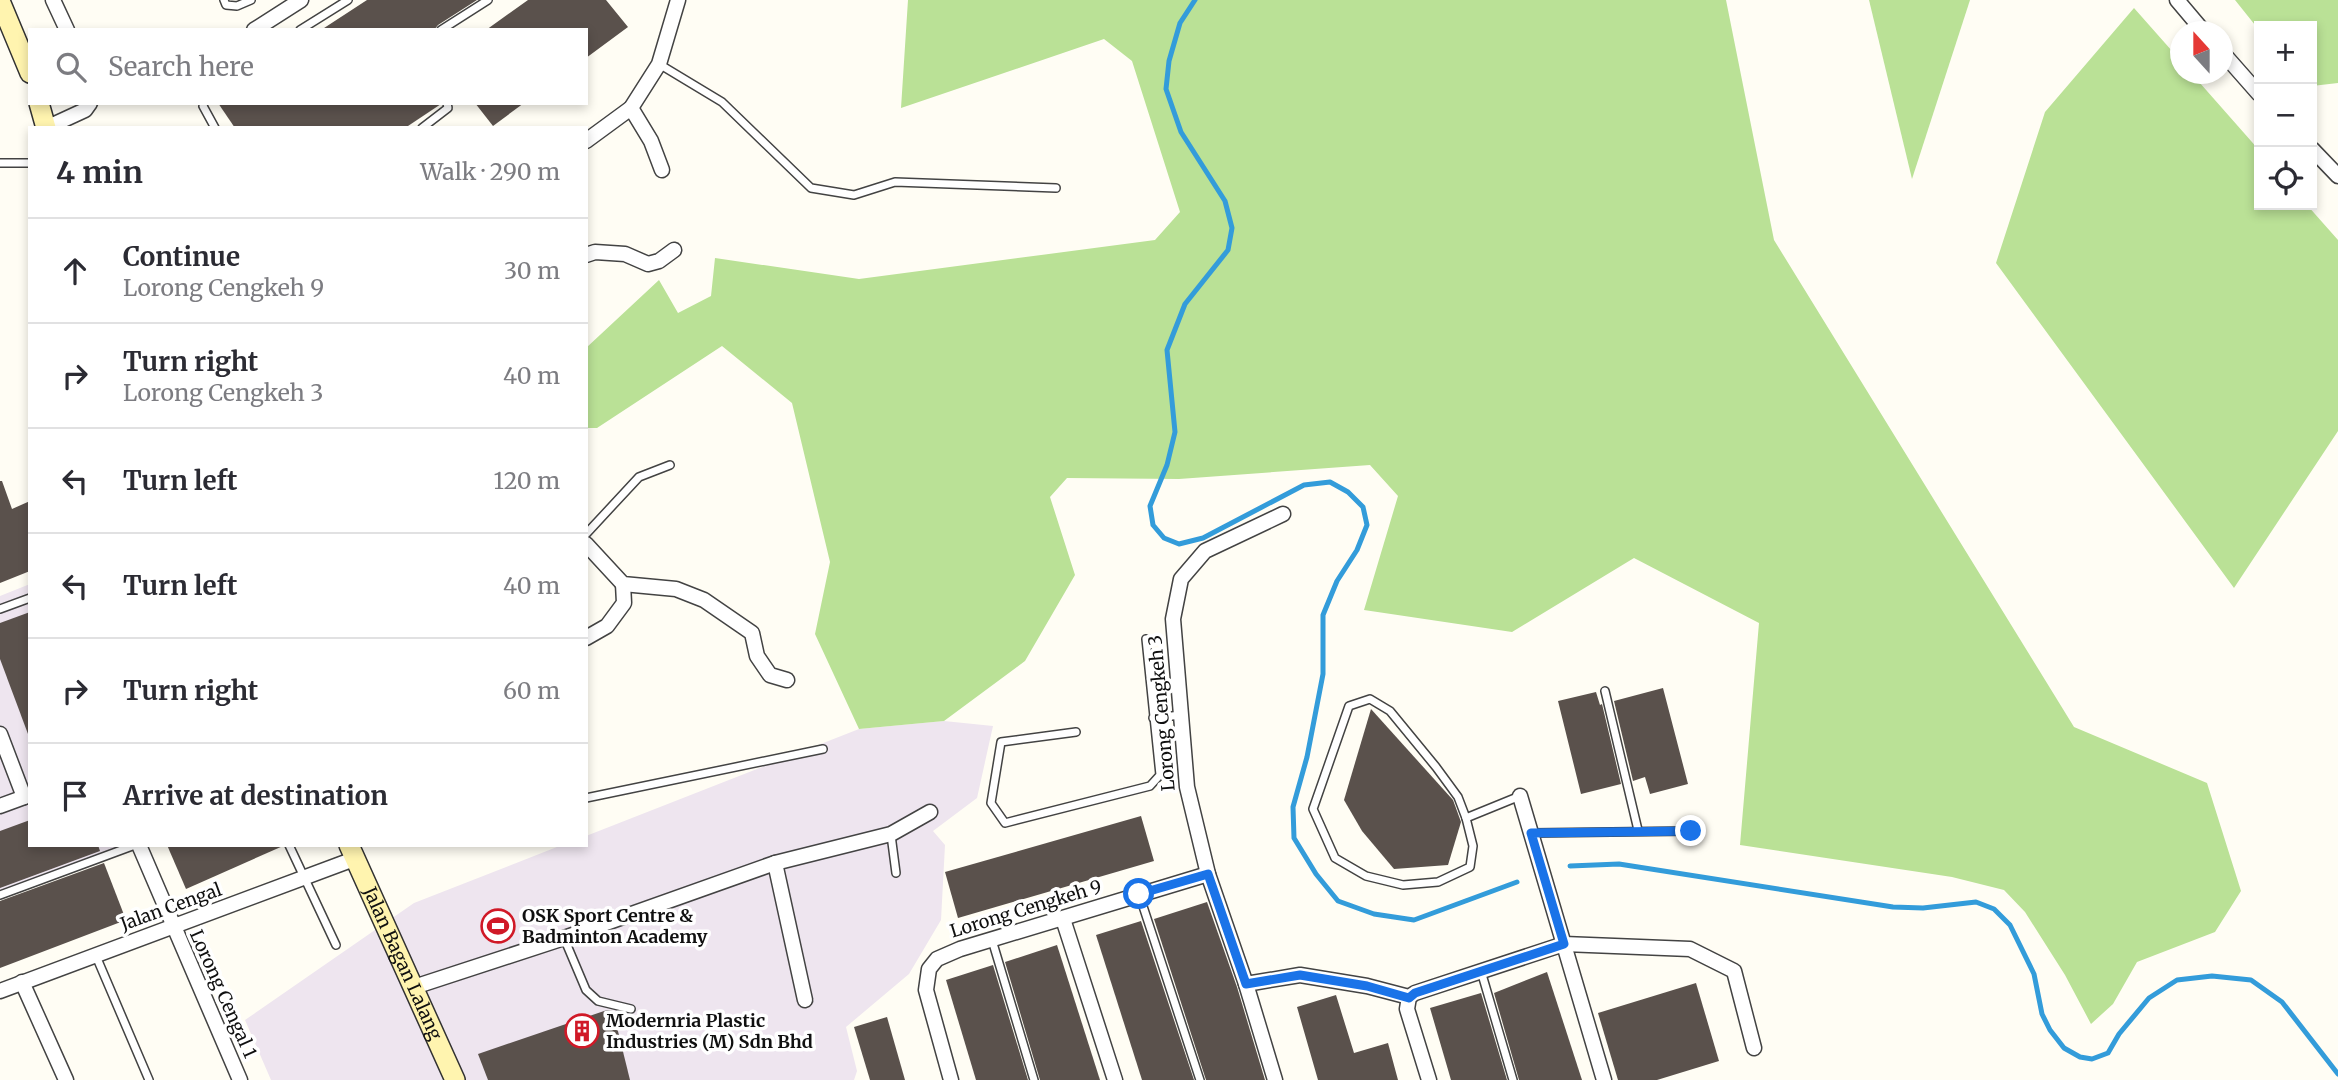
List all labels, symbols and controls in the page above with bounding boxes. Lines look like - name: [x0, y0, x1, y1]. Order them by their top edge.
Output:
- north arrow: [2170, 21, 2233, 84]
- map controls: [2254, 21, 2317, 210]
- button: +: [2254, 21, 2317, 84]
- search box: [28, 28, 588, 105]
- icon: search: [52, 48, 90, 86]
- text: Search here: [108, 50, 254, 83]
- button: −: [2254, 84, 2317, 147]
- button: locate: [2254, 147, 2317, 210]
- text: 4 min: [56, 153, 143, 191]
- text: Walk · 290 m: [420, 157, 560, 186]
- text: Continue: [123, 240, 240, 273]
- icon: ahead: [56, 252, 94, 290]
- text: 30 m: [504, 256, 560, 285]
- text: Lorong Cengkeh 9: [123, 273, 324, 302]
- text: Turn right: [123, 345, 258, 378]
- icon: right: [56, 357, 94, 395]
- text: 40 m: [503, 361, 560, 390]
- text: Lorong Cengkeh 3: [123, 378, 323, 407]
- icon: left: [56, 462, 94, 500]
- text: Turn left: [123, 464, 237, 497]
- text: 120 m: [494, 466, 560, 495]
- icon: left: [56, 567, 94, 605]
- text: Turn left: [123, 569, 237, 602]
- text: 40 m: [503, 571, 560, 600]
- street label: Lorong Cengkeh 3: [1143, 634, 1180, 792]
- icon: right: [56, 672, 94, 710]
- text: Turn right: [123, 674, 258, 707]
- text: 60 m: [503, 676, 560, 705]
- icon: arrive: [56, 777, 94, 815]
- text: Arrive at destination: [123, 779, 388, 812]
- route end: [1675, 815, 1706, 846]
- street label: Lorong Cengkeh 9: [947, 875, 1104, 943]
- street label: Jalan Cengal: [116, 877, 225, 936]
- route start: [1123, 878, 1154, 909]
- street label: Jalan Bagan Lalang: [358, 882, 447, 1044]
- place label: OSK Sport Centre & Badminton Academy: [522, 904, 708, 948]
- sports icon: OSK Sport Centre & Badminton Academy: [479, 907, 517, 945]
- street label: Lorong Cengal 1: [185, 926, 262, 1062]
- place label: Modernria Plastic Industries (M) Sdn Bhd: [606, 1009, 813, 1053]
- building icon: Modernria Plastic Industries (M) Sdn Bhd: [563, 1012, 601, 1050]

